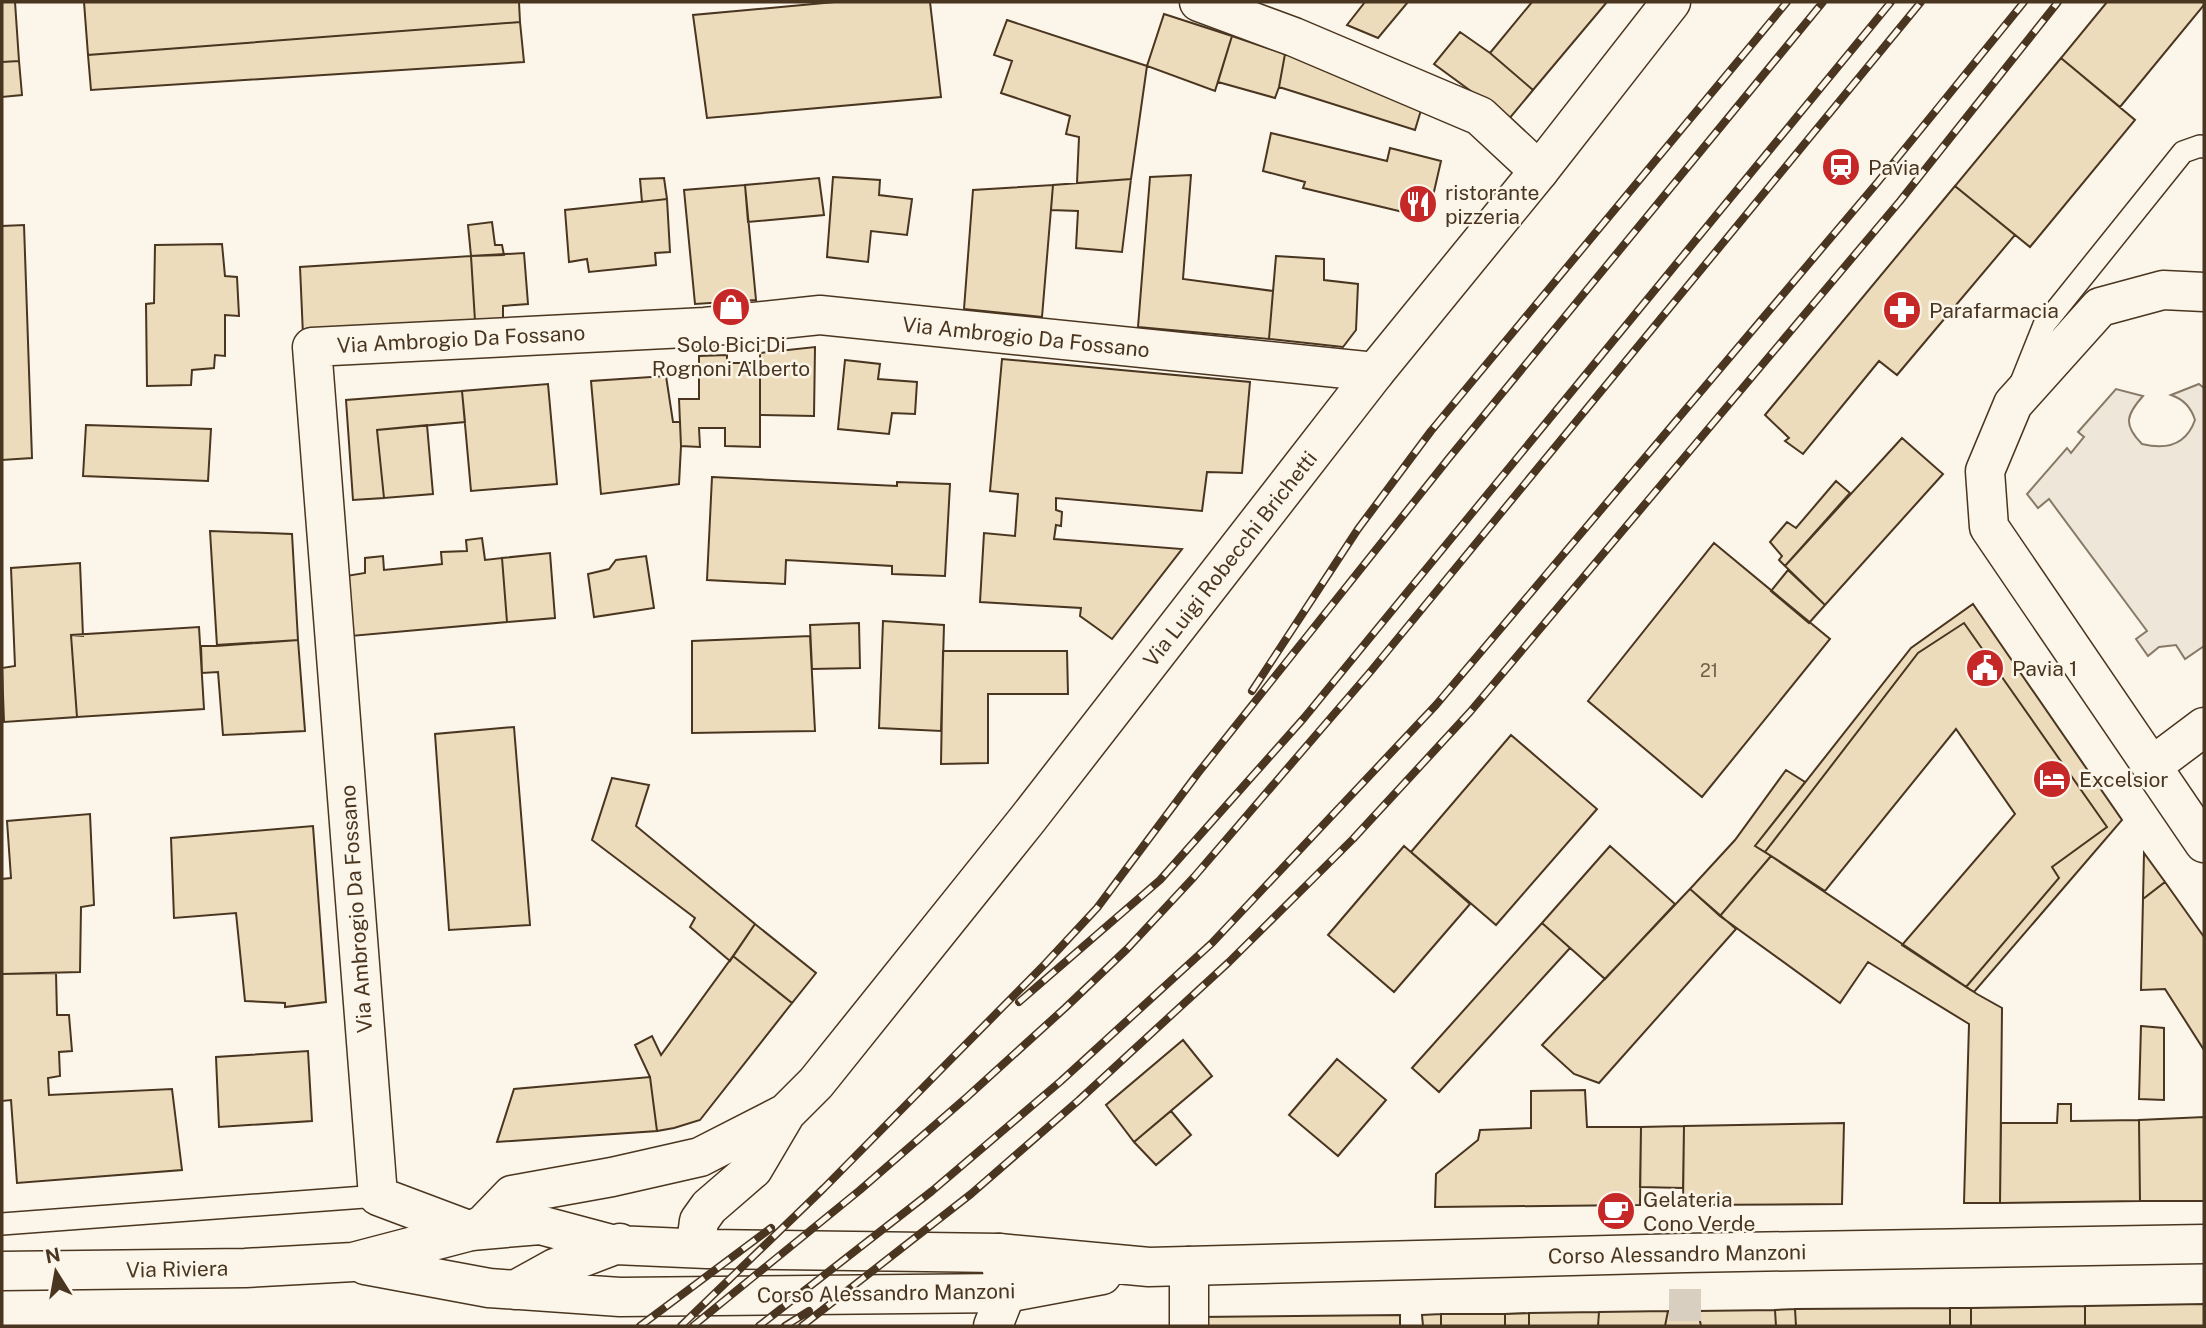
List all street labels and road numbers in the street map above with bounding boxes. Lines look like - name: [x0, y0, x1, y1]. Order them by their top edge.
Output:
- street label: Via Ambrogio Da Fossano: [901, 312, 1151, 362]
- street label: Via Ambrogio Da Fossano: [336, 320, 586, 358]
- street label: Via Luigi Robecchi Brichetti: [1138, 446, 1322, 672]
- street label: Via Ambrogio Da Fossano: [335, 784, 377, 1034]
- street label: Corso Alessandro Manzoni: [1548, 1239, 1806, 1269]
- street label: Via Riviera: [126, 1256, 228, 1282]
- street label: Corso Alessandro Manzoni: [757, 1278, 1015, 1308]

